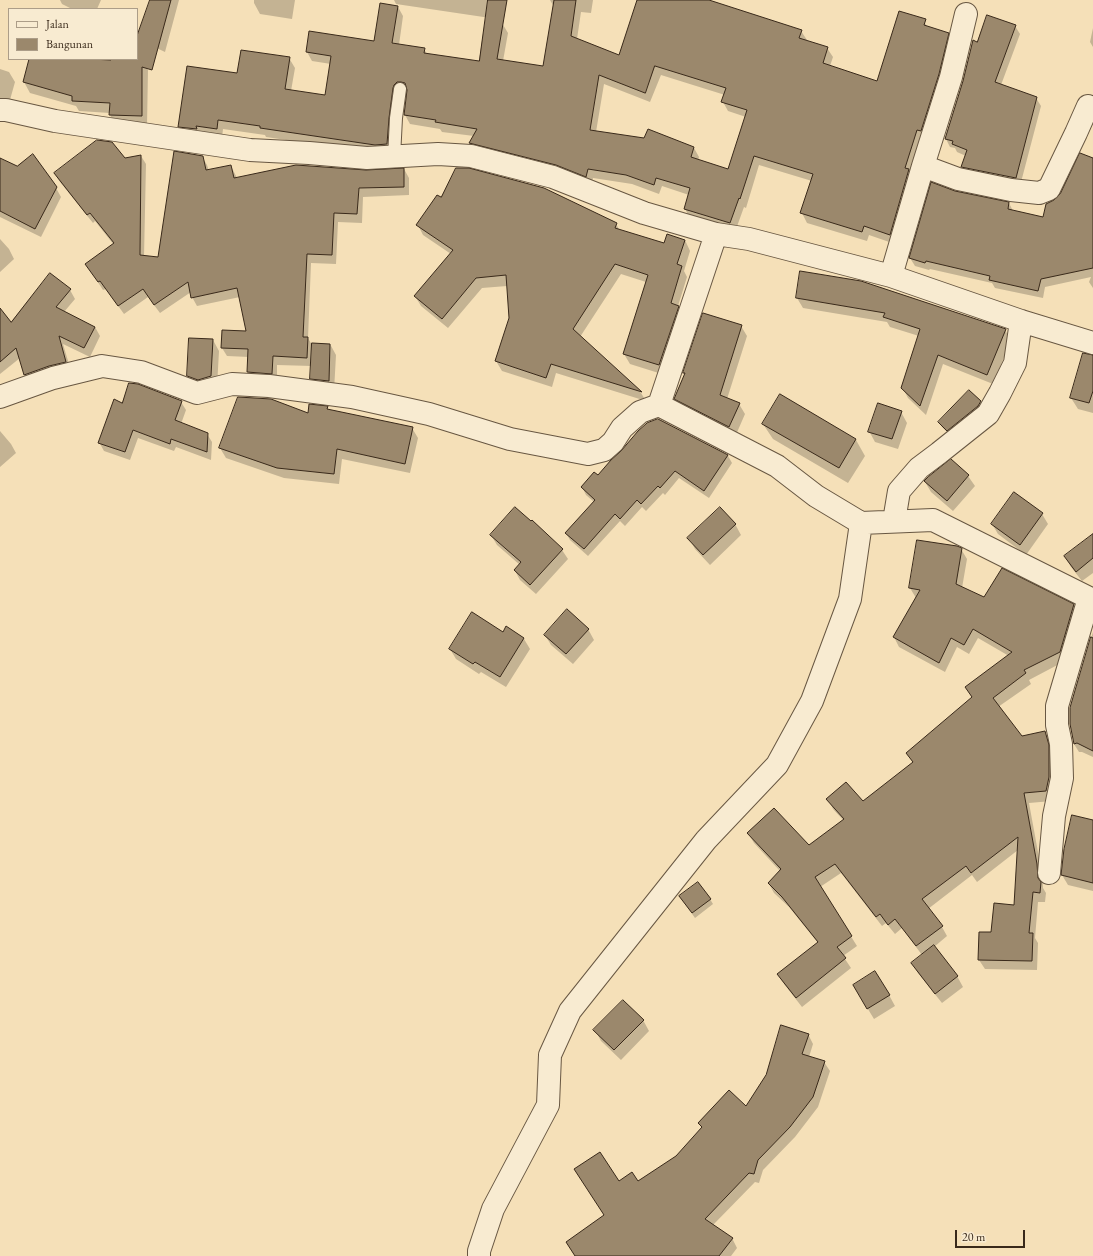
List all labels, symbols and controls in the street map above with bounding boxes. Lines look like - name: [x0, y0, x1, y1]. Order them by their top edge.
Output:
- legend: [8, 8, 138, 60]
- text: Jalan: [46, 16, 69, 32]
- text: Bangunan: [46, 36, 93, 52]
- scale bar: [957, 1222, 1027, 1248]
- text: 20 m: [962, 1229, 985, 1245]

